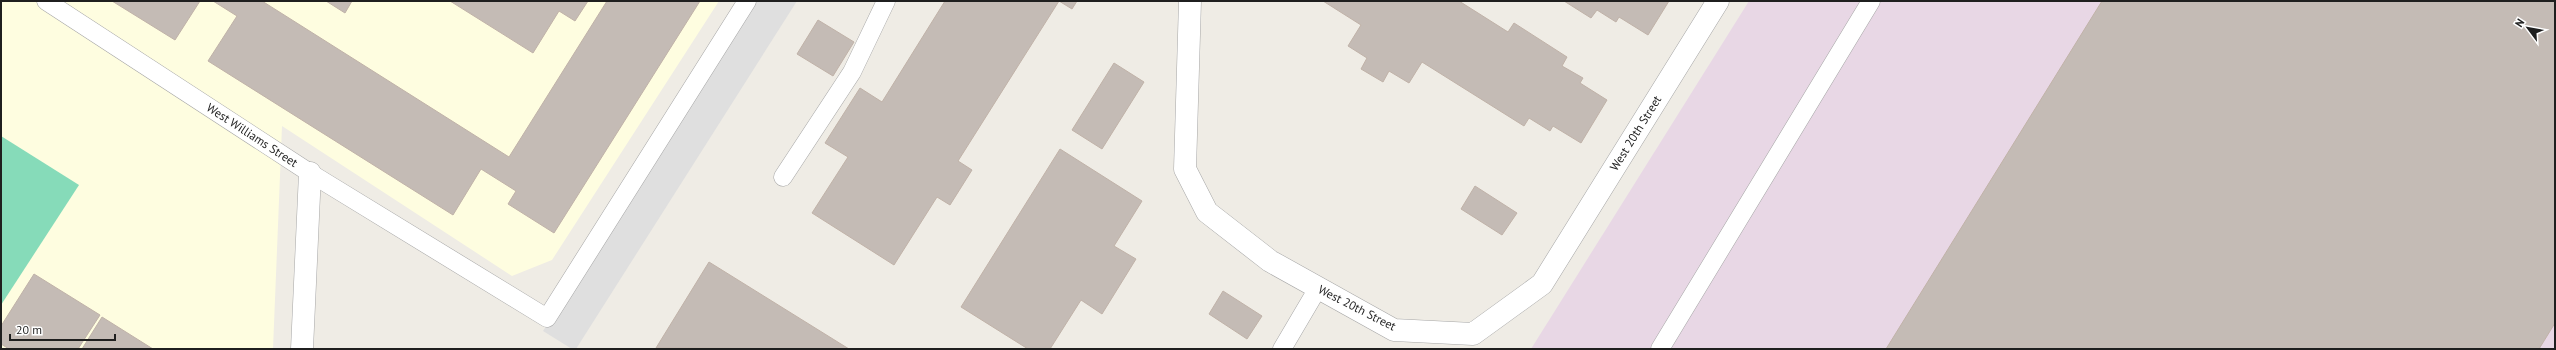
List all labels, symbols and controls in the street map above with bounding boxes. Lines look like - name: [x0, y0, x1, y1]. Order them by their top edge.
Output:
- north arrow: [2508, 8, 2548, 48]
- text: N: [2512, 16, 2527, 29]
- street label: West 20th Street: [1606, 93, 1664, 173]
- street label: West Williams Street: [204, 100, 301, 170]
- street label: West 20th Street: [1316, 281, 1399, 334]
- scale bar: [10, 316, 115, 342]
- text: 20 m: [16, 322, 42, 337]

